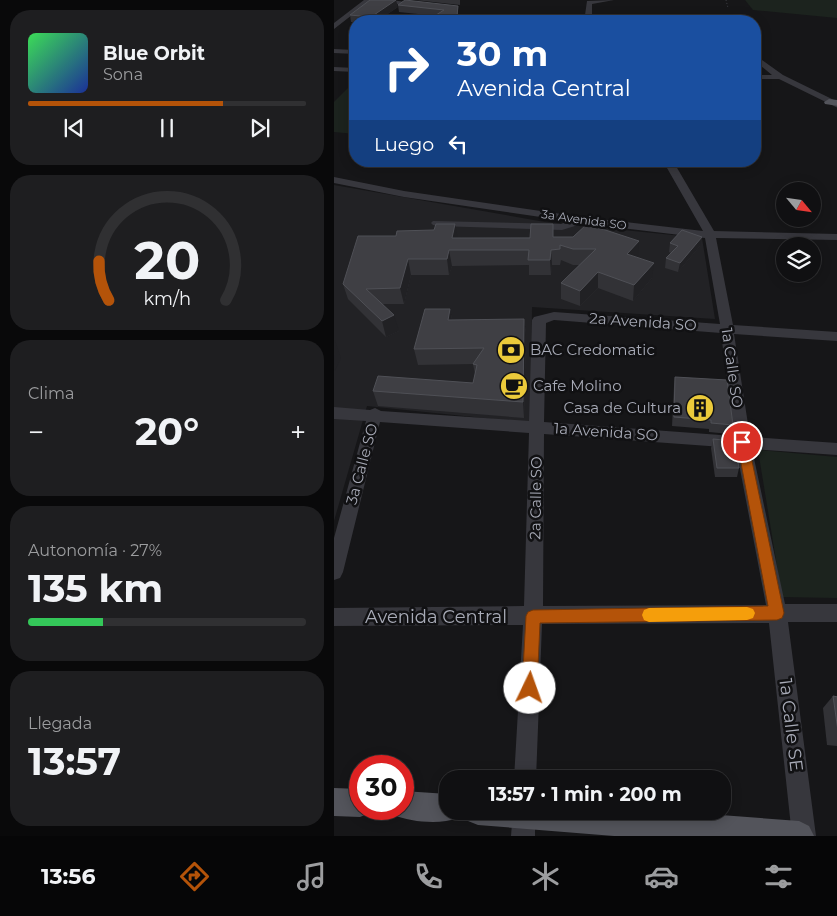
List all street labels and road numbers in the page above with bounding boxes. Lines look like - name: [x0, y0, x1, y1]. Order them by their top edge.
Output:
- street label: 3a Avenida SO: [540, 206, 628, 233]
- street label: 2a Avenida SO: [589, 308, 697, 335]
- street label: 1a Calle SO: [717, 327, 748, 409]
- street label: 1a Avenida SO: [553, 418, 659, 445]
- street label: 3a Calle SO: [342, 421, 381, 507]
- street label: 2a Calle SO: [525, 456, 546, 540]
- street label: Avenida Central: [365, 606, 507, 628]
- street label: 1a Calle SE: [774, 677, 808, 773]

